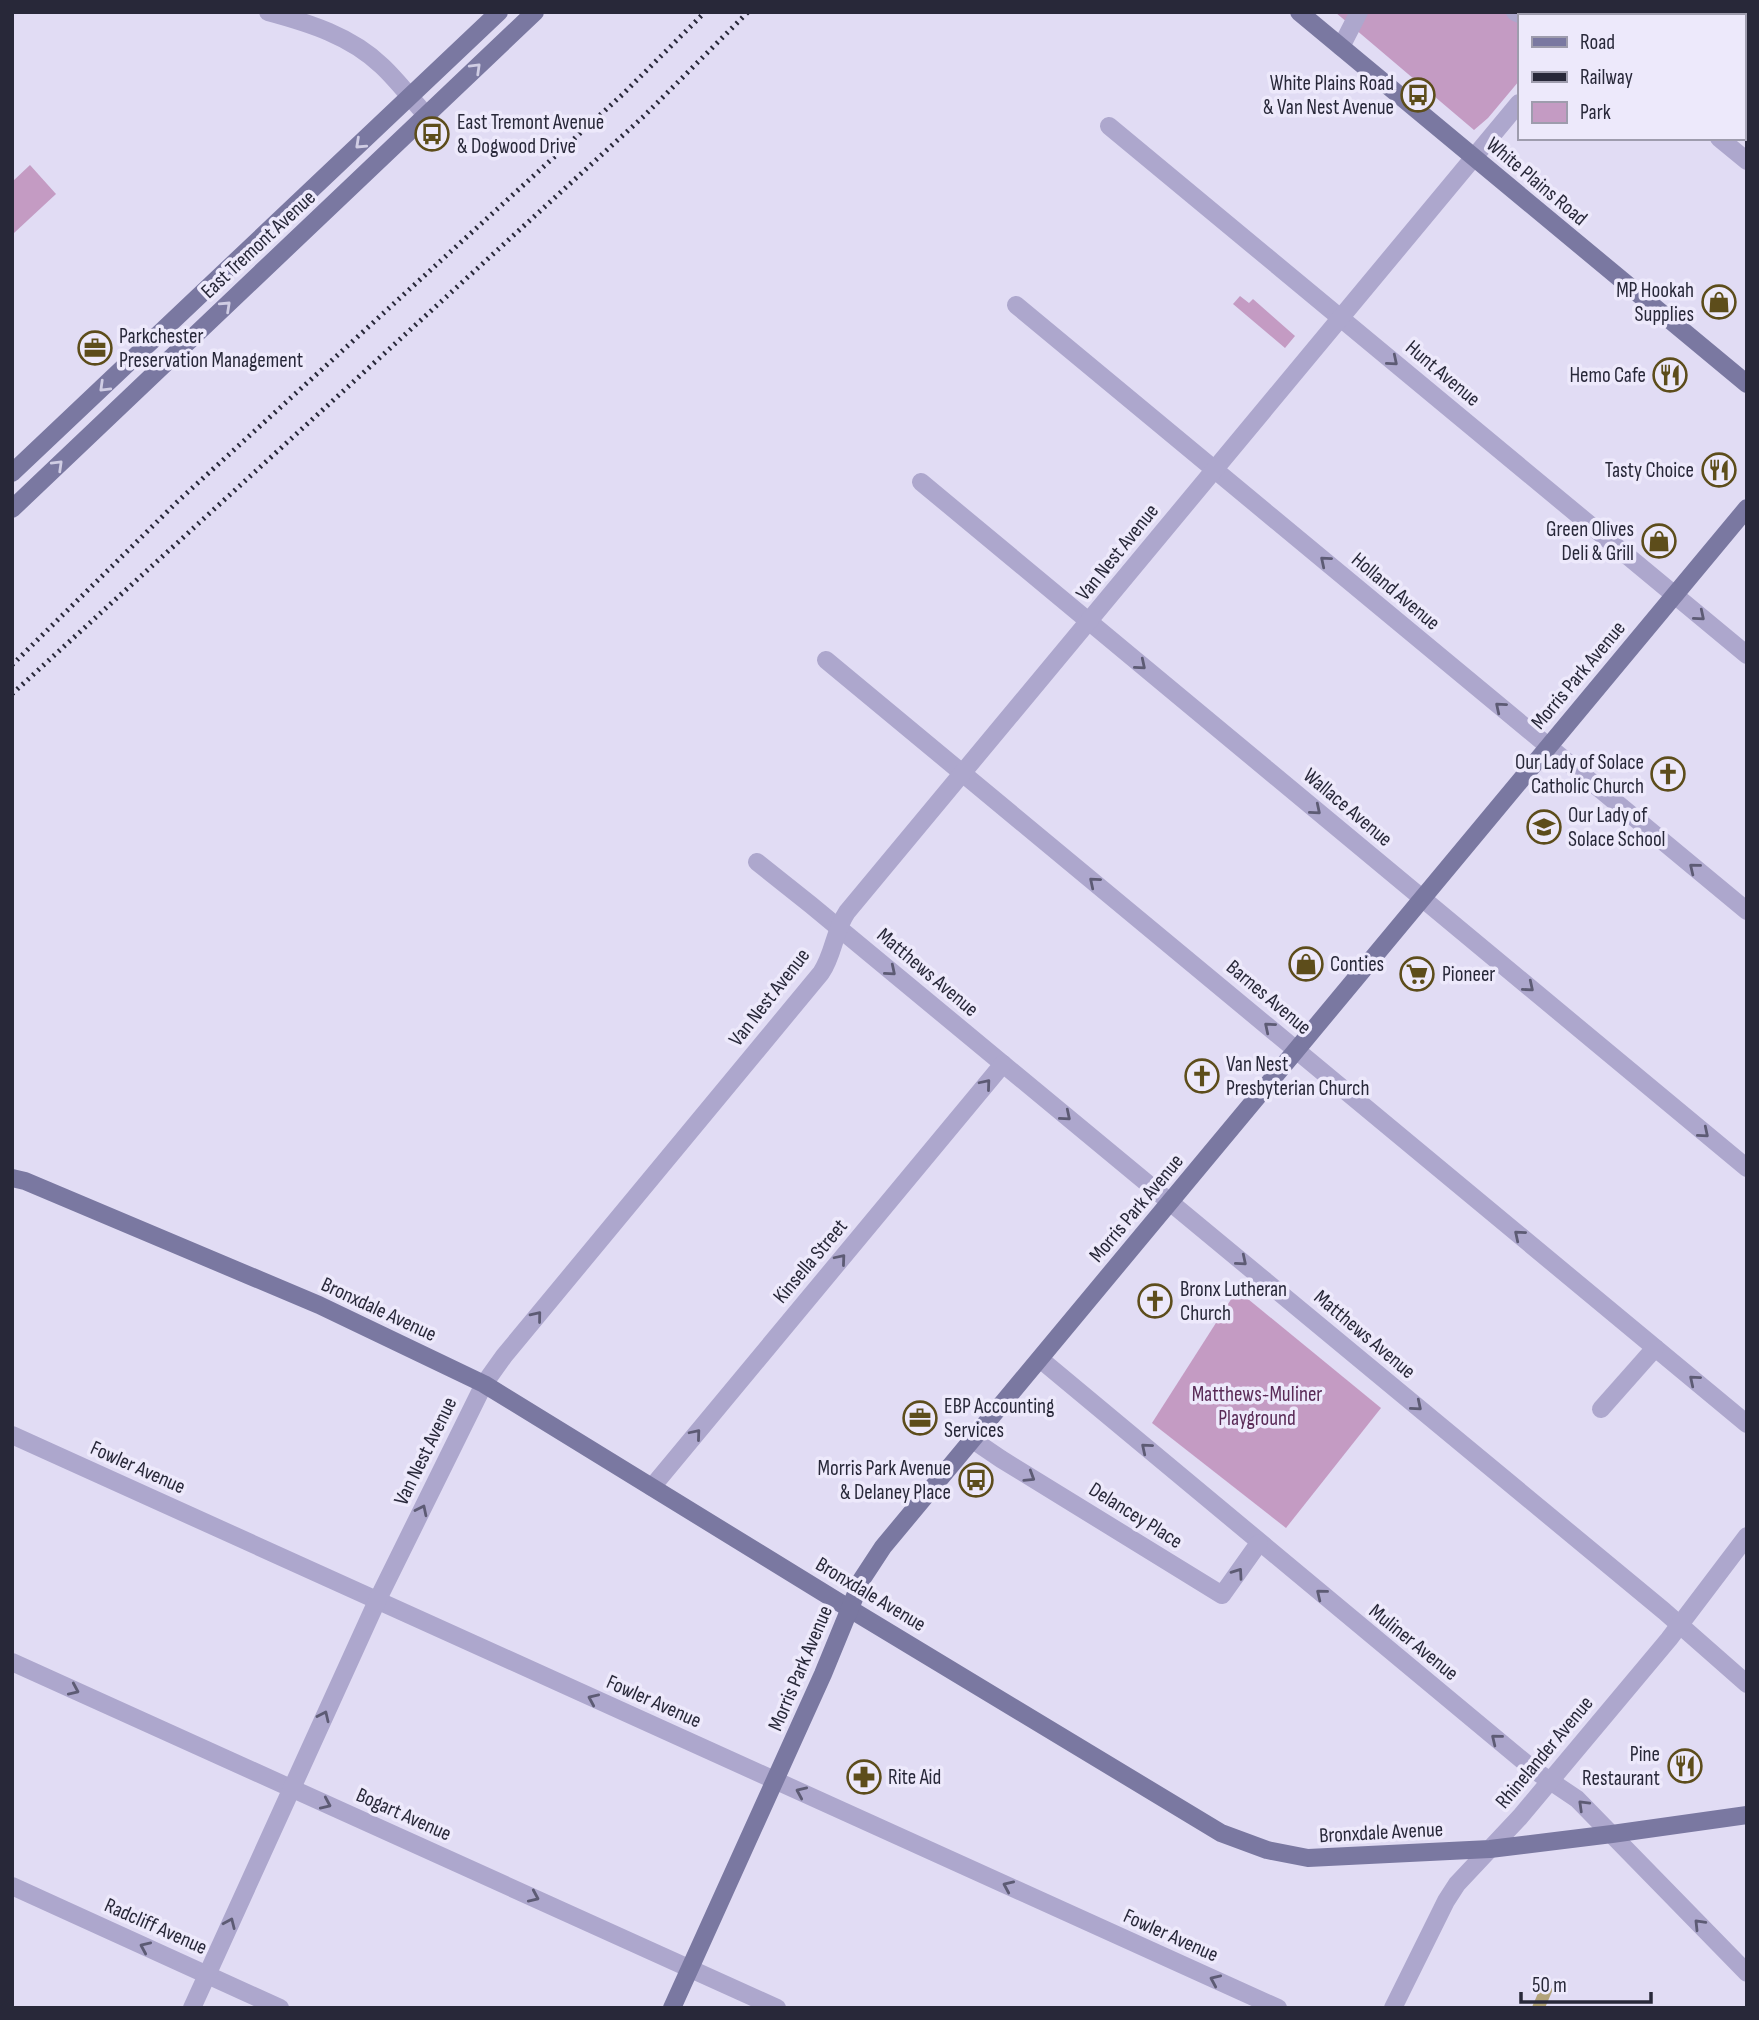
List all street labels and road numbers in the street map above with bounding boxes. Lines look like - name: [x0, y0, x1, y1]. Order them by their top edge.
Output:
- street label: White Plains Road: [1481, 132, 1592, 231]
- street label: East Tremont Avenue: [196, 185, 321, 304]
- street label: Hunt Avenue: [1400, 335, 1485, 412]
- street label: Van Nest Avenue: [1071, 499, 1164, 606]
- street label: Holland Avenue: [1346, 547, 1445, 636]
- street label: Morris Park Avenue: [1526, 616, 1631, 734]
- street label: Wallace Avenue: [1298, 763, 1397, 852]
- street label: Matthews Avenue: [872, 923, 983, 1022]
- street label: Van Nest Avenue: [724, 944, 815, 1051]
- street label: Barnes Avenue: [1221, 955, 1316, 1040]
- street label: Morris Park Avenue: [1084, 1149, 1189, 1267]
- street label: Kinsella Street: [768, 1214, 853, 1308]
- street label: Bronxdale Avenue: [317, 1272, 440, 1347]
- street label: Matthews Avenue: [1309, 1285, 1420, 1384]
- street label: Van Nest Avenue: [389, 1393, 462, 1509]
- street label: Fowler Avenue: [87, 1435, 189, 1499]
- street label: Delancey Place: [1084, 1477, 1187, 1554]
- street label: Bronxdale Avenue: [811, 1552, 930, 1637]
- street label: Muliner Avenue: [1364, 1599, 1463, 1686]
- street label: Morris Park Avenue: [763, 1602, 838, 1734]
- street label: Fowler Avenue: [603, 1669, 705, 1733]
- street label: Rhinelander Avenue: [1490, 1691, 1599, 1814]
- street label: Bogart Avenue: [352, 1782, 455, 1847]
- street label: Bronxdale Avenue: [1318, 1817, 1444, 1848]
- street label: Radcliff Avenue: [101, 1893, 211, 1960]
- street label: Fowler Avenue: [1120, 1903, 1222, 1967]

